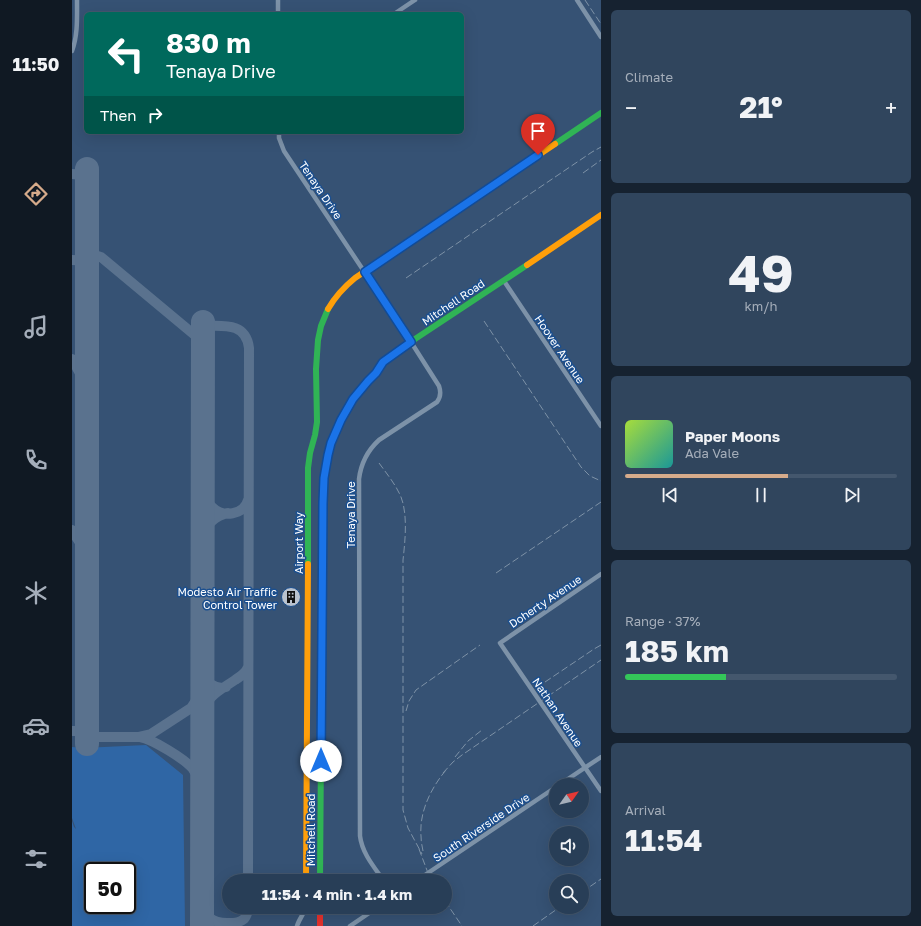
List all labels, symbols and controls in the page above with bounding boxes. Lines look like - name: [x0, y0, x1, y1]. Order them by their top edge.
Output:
- text: 830 m: [166, 26, 251, 59]
- icon: left: [100, 28, 152, 80]
- text: 11:50: [13, 53, 59, 75]
- text: Tenaya Drive: [166, 60, 276, 82]
- text: Climate: [625, 69, 673, 85]
- text: 21°: [739, 89, 783, 125]
- text: −: [625, 94, 637, 121]
- text: +: [885, 94, 897, 121]
- icon: right: [144, 104, 166, 126]
- text: Then: [100, 106, 136, 124]
- pin: [521, 114, 555, 155]
- icon: arrive: [527, 120, 549, 142]
- street label: Tenaya Drive: [297, 159, 345, 221]
- icon: directions: [22, 180, 50, 208]
- text: 49: [728, 241, 794, 303]
- street label: Mitchell Road: [419, 276, 487, 328]
- text: km/h: [744, 298, 778, 314]
- street label: Hoover Avenue: [532, 312, 588, 386]
- icon: music: [22, 313, 50, 341]
- text: Paper Moons: [685, 427, 780, 445]
- text: Ada Vale: [685, 445, 739, 461]
- icon: phone: [22, 446, 50, 474]
- street label: Tenaya Drive: [344, 481, 357, 549]
- icon: previous: [659, 484, 681, 506]
- icon: pause: [750, 484, 772, 506]
- icon: next: [841, 484, 863, 506]
- street label: Airport Way: [292, 512, 305, 574]
- street label: Doherty Avenue: [506, 572, 584, 630]
- icon: climate: [22, 579, 50, 607]
- place label: Modesto Air Traffic Control Tower: [178, 585, 278, 611]
- building icon: Modesto Air Traffic Control Tower: [280, 586, 302, 608]
- text: Range · 37%: [625, 613, 700, 629]
- text: 185 km: [625, 633, 729, 669]
- street label: Nathan Avenue: [530, 675, 586, 749]
- icon: car: [22, 712, 50, 740]
- position arrow: [300, 740, 342, 782]
- north arrow: [549, 778, 589, 818]
- map controls: [549, 778, 589, 914]
- street label: South Riverside Drive: [430, 790, 532, 864]
- street label: Mitchell Road: [304, 794, 317, 866]
- text: Arrival: [625, 802, 666, 818]
- text: 11:54: [625, 822, 703, 858]
- button: sound: [549, 826, 589, 866]
- icon: filters: [22, 845, 50, 873]
- speed limit sign: 50: [84, 862, 136, 914]
- button: search: [549, 874, 589, 914]
- text: 11:54 · 4 min · 1.4 km: [262, 885, 412, 903]

